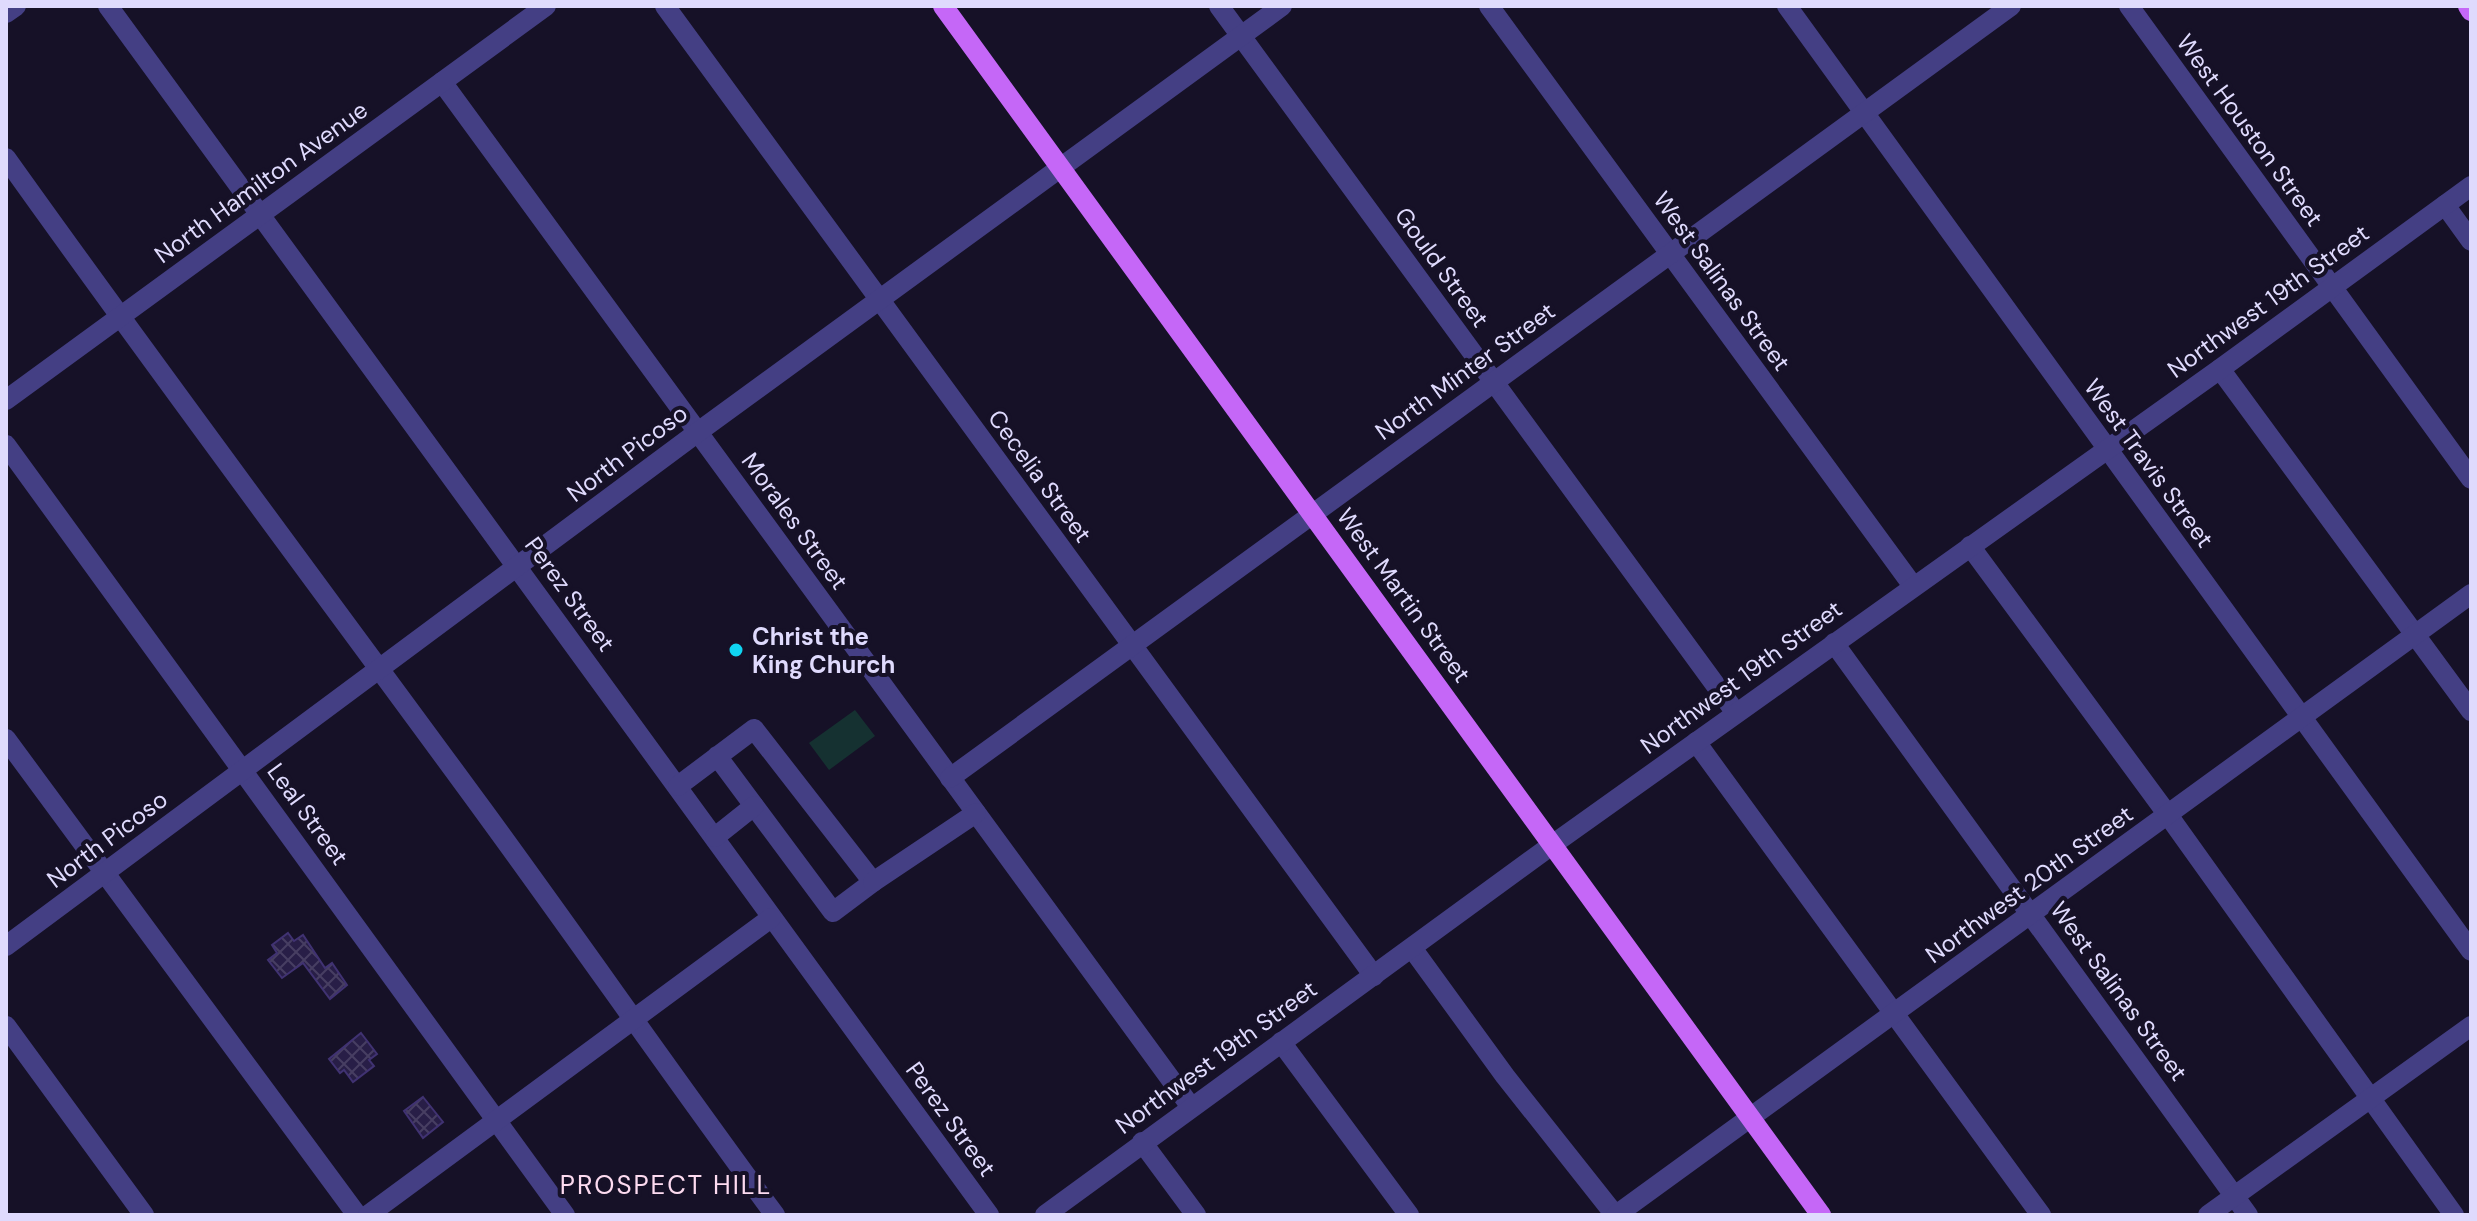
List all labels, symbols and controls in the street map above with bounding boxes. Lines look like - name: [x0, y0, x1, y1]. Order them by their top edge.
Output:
- street label: West Houston Street: [2170, 28, 2330, 232]
- street label: North Hamilton Avenue: [148, 94, 374, 270]
- street label: West Salinas Street: [1646, 185, 1798, 377]
- street label: Gould Street: [1388, 201, 1496, 333]
- street label: Northwest 19th Street: [2161, 217, 2375, 385]
- street label: North Minter Street: [1369, 295, 1561, 447]
- street label: West Travis Street: [2077, 372, 2221, 554]
- street label: North Picoso: [560, 398, 694, 508]
- street label: Cecelia Street: [981, 403, 1099, 549]
- street label: Morales Street: [735, 446, 855, 596]
- street label: West Martin Street: [1330, 502, 1478, 688]
- street label: Perez Street: [518, 531, 622, 657]
- street label: Northwest 19th Street: [1634, 593, 1848, 761]
- place label: Christ the King Church: [752, 621, 895, 680]
- marker: Christ the King Church: [727, 641, 745, 659]
- street label: Leal Street: [261, 757, 355, 871]
- street label: North Picoso: [40, 784, 174, 894]
- street label: Northwest 20th Street: [1919, 798, 2139, 970]
- street label: West Salinas Street: [2043, 895, 2195, 1087]
- street label: Northwest 19th Street: [1109, 973, 1323, 1141]
- street label: Perez Street: [899, 1056, 1003, 1182]
- district label: PROSPECT HILL: [560, 1168, 772, 1202]

